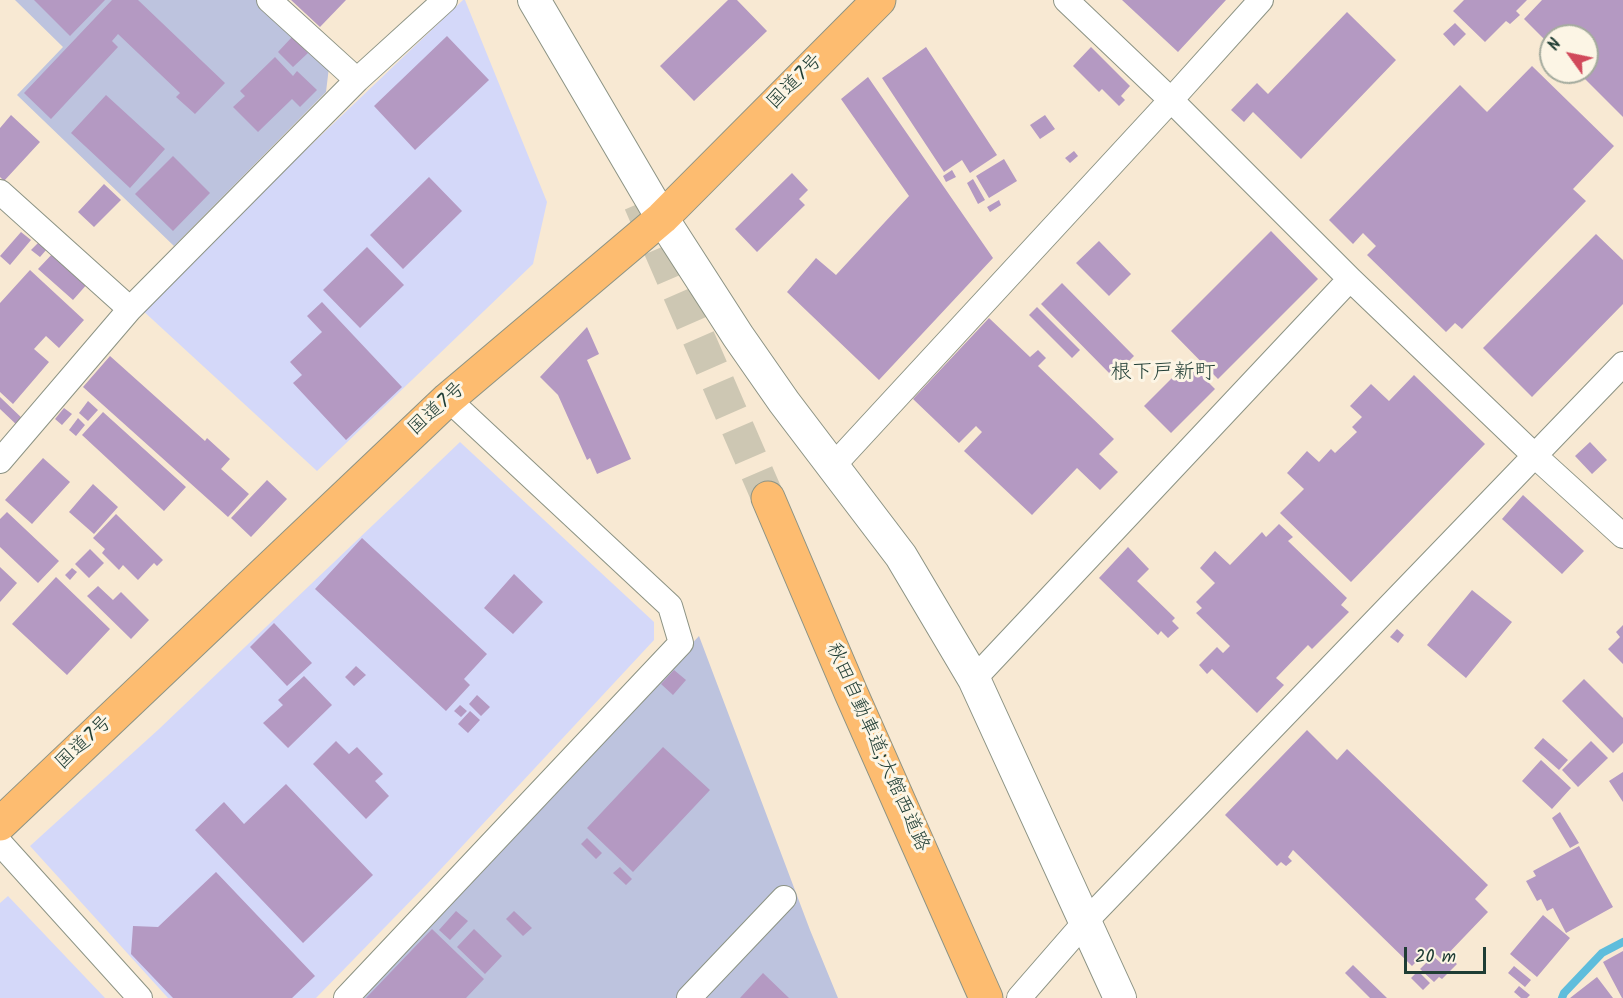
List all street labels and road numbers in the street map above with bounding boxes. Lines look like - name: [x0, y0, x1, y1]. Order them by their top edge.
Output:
- street label: 国道7号: [763, 50, 829, 116]
- street label: 国道7号: [404, 378, 472, 442]
- street label: 秋田自動車道;大館西道路: [819, 640, 933, 856]
- street label: 国道7号: [52, 712, 118, 776]

